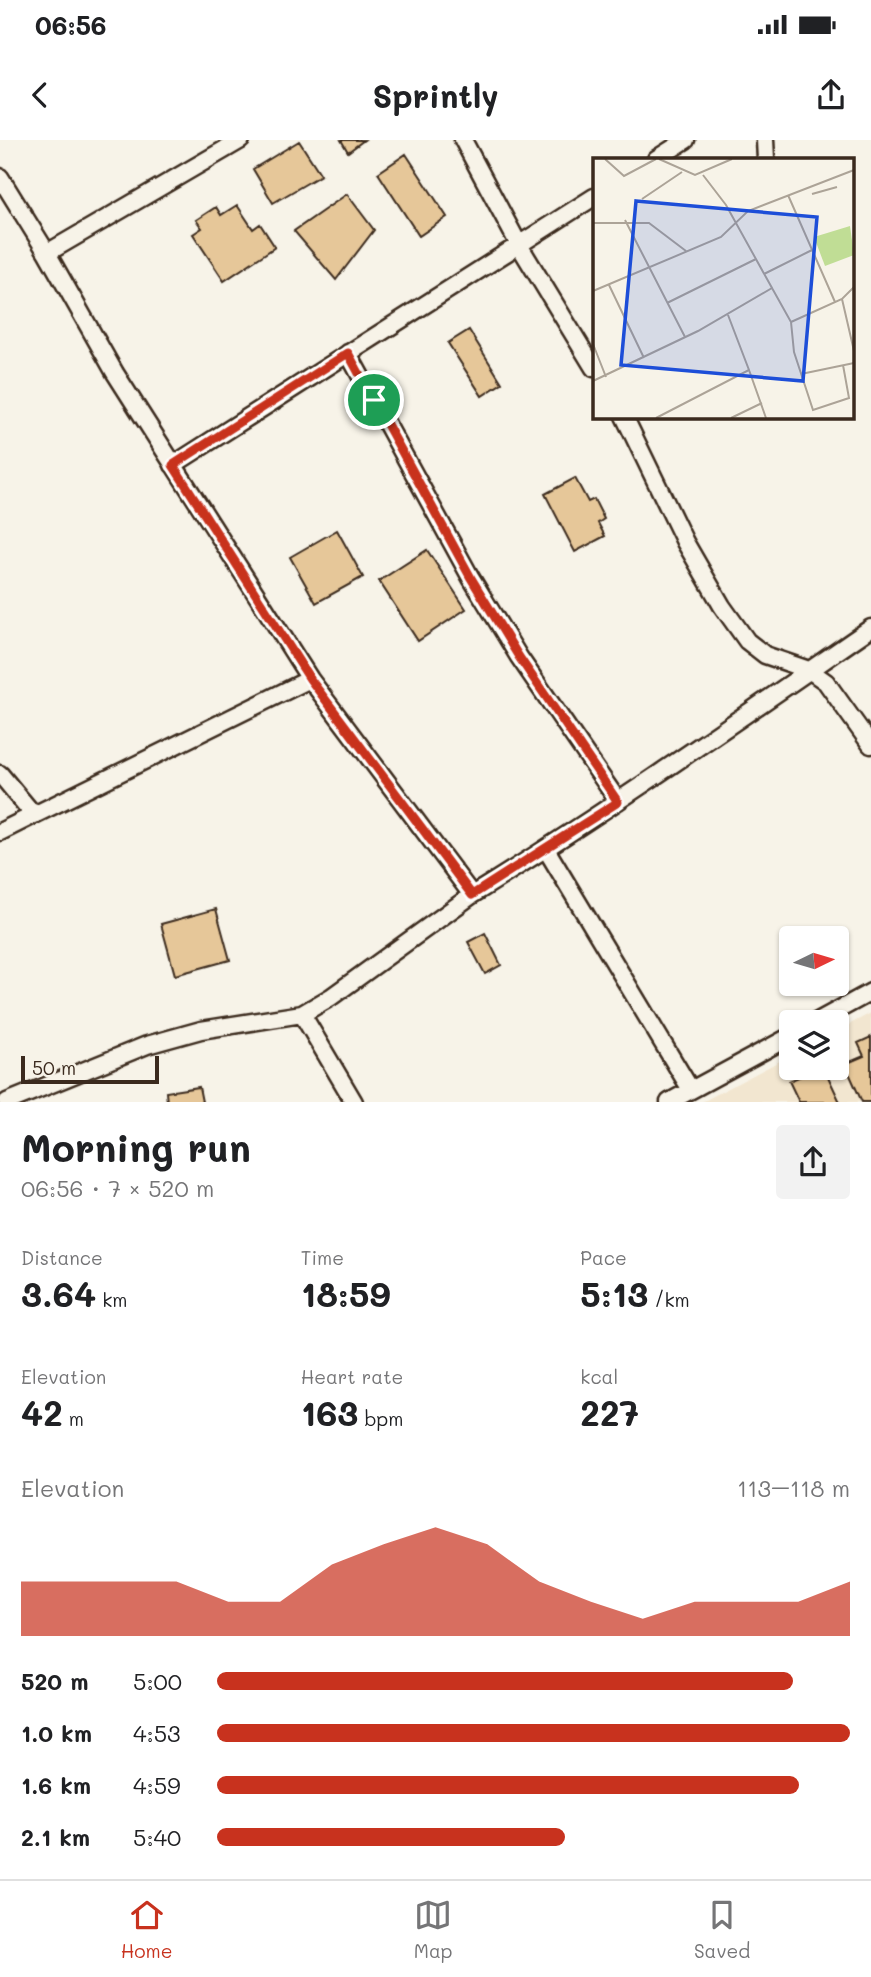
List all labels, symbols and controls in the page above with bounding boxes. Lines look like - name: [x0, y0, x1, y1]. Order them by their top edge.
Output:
- text: 06:56: [35, 8, 107, 42]
- text: Sprintly: [372, 74, 499, 116]
- icon: back: [21, 76, 59, 114]
- icon: share: [812, 76, 850, 114]
- inset map: [593, 158, 854, 418]
- pin: [344, 370, 404, 430]
- icon: arrive: [355, 381, 393, 419]
- north arrow: [779, 926, 849, 996]
- map controls: [779, 926, 849, 1080]
- button: layers: [779, 1010, 849, 1080]
- scale bar: [21, 1053, 159, 1085]
- text: 50 m: [32, 1055, 76, 1080]
- text: Morning run: [21, 1122, 251, 1172]
- button: share: [776, 1125, 850, 1199]
- text: 06:56 · 7 × 520 m: [21, 1173, 214, 1203]
- text: Distance: [21, 1245, 103, 1270]
- text: Time: [301, 1245, 344, 1270]
- text: Pace: [580, 1245, 627, 1270]
- text: 3.64: [21, 1270, 96, 1316]
- text: 18:59: [301, 1270, 390, 1316]
- text: 5:13: [580, 1270, 648, 1316]
- text: km: [96, 1287, 127, 1312]
- text: /km: [648, 1287, 690, 1312]
- text: Elevation: [21, 1364, 106, 1389]
- text: Heart rate: [301, 1364, 403, 1389]
- text: kcal: [580, 1364, 618, 1389]
- text: 42: [21, 1389, 63, 1435]
- text: 163: [301, 1389, 358, 1435]
- text: 227: [580, 1389, 639, 1435]
- text: m: [63, 1406, 84, 1431]
- text: bpm: [358, 1406, 403, 1431]
- text: Elevation: [21, 1473, 124, 1503]
- text: 113–118 m: [737, 1473, 850, 1503]
- text: 520 m: [21, 1666, 89, 1696]
- text: 5:00: [133, 1666, 182, 1696]
- text: 1.0 km: [21, 1718, 92, 1748]
- text: 4:53: [133, 1718, 181, 1748]
- text: 1.6 km: [21, 1770, 91, 1800]
- text: 4:59: [133, 1770, 181, 1800]
- text: 2.1 km: [21, 1822, 90, 1852]
- text: 5:40: [133, 1822, 181, 1852]
- tab: Home: [121, 1896, 172, 1963]
- tab: Map: [414, 1896, 453, 1963]
- tab: Saved: [694, 1896, 750, 1963]

